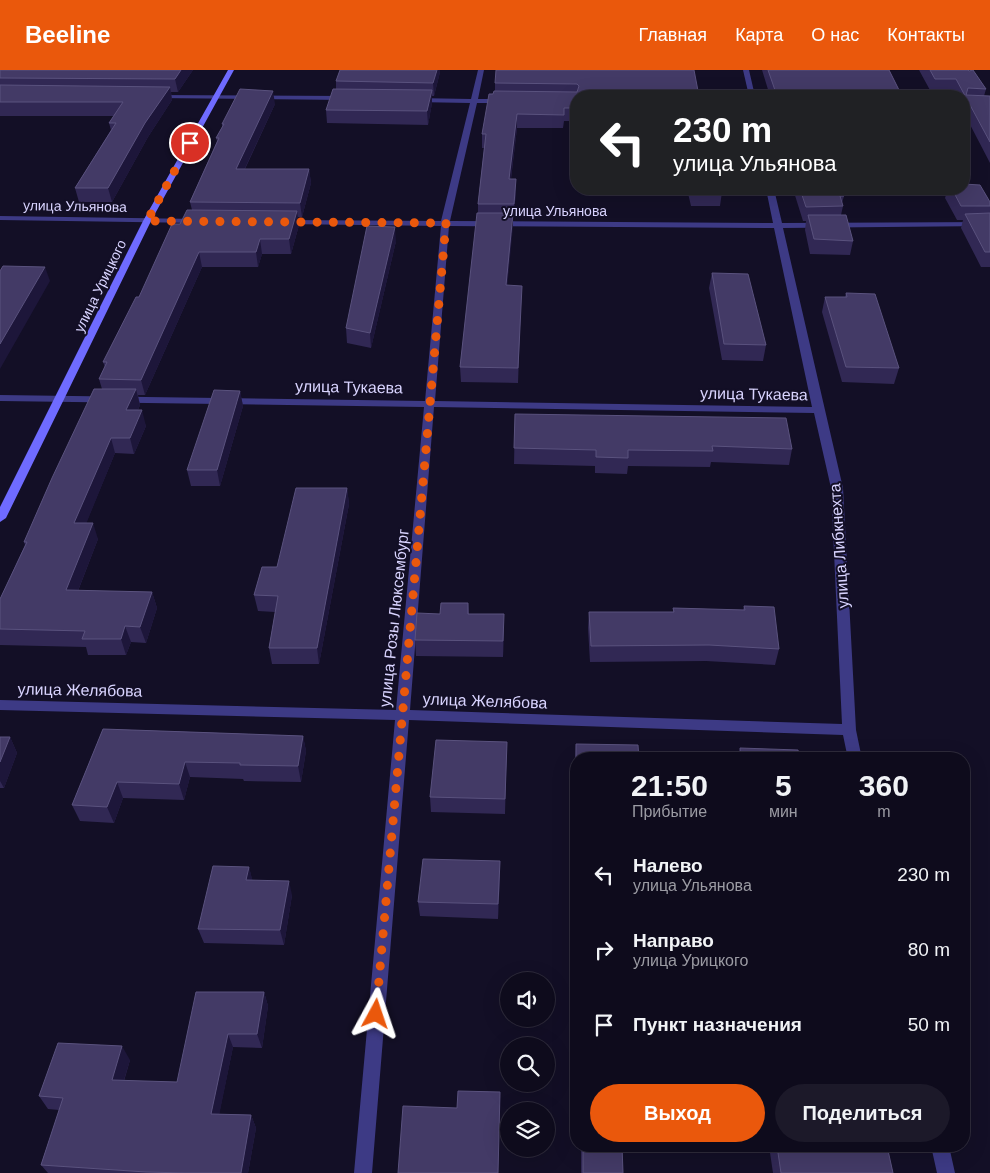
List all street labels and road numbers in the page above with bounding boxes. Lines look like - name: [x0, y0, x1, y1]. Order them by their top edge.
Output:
- street label: улица Ульянова: [23, 197, 127, 215]
- street label: улица Ульянова: [503, 203, 607, 219]
- street label: улица Урицкого: [71, 237, 129, 335]
- street label: улица Тукаева: [295, 378, 403, 396]
- street label: улица Тукаева: [700, 385, 808, 403]
- street label: улица Либкнехта: [826, 483, 852, 609]
- street label: улица Розы Люксембург: [376, 528, 412, 708]
- street label: улица Желябова: [18, 680, 143, 700]
- street label: улица Желябова: [422, 690, 548, 712]

